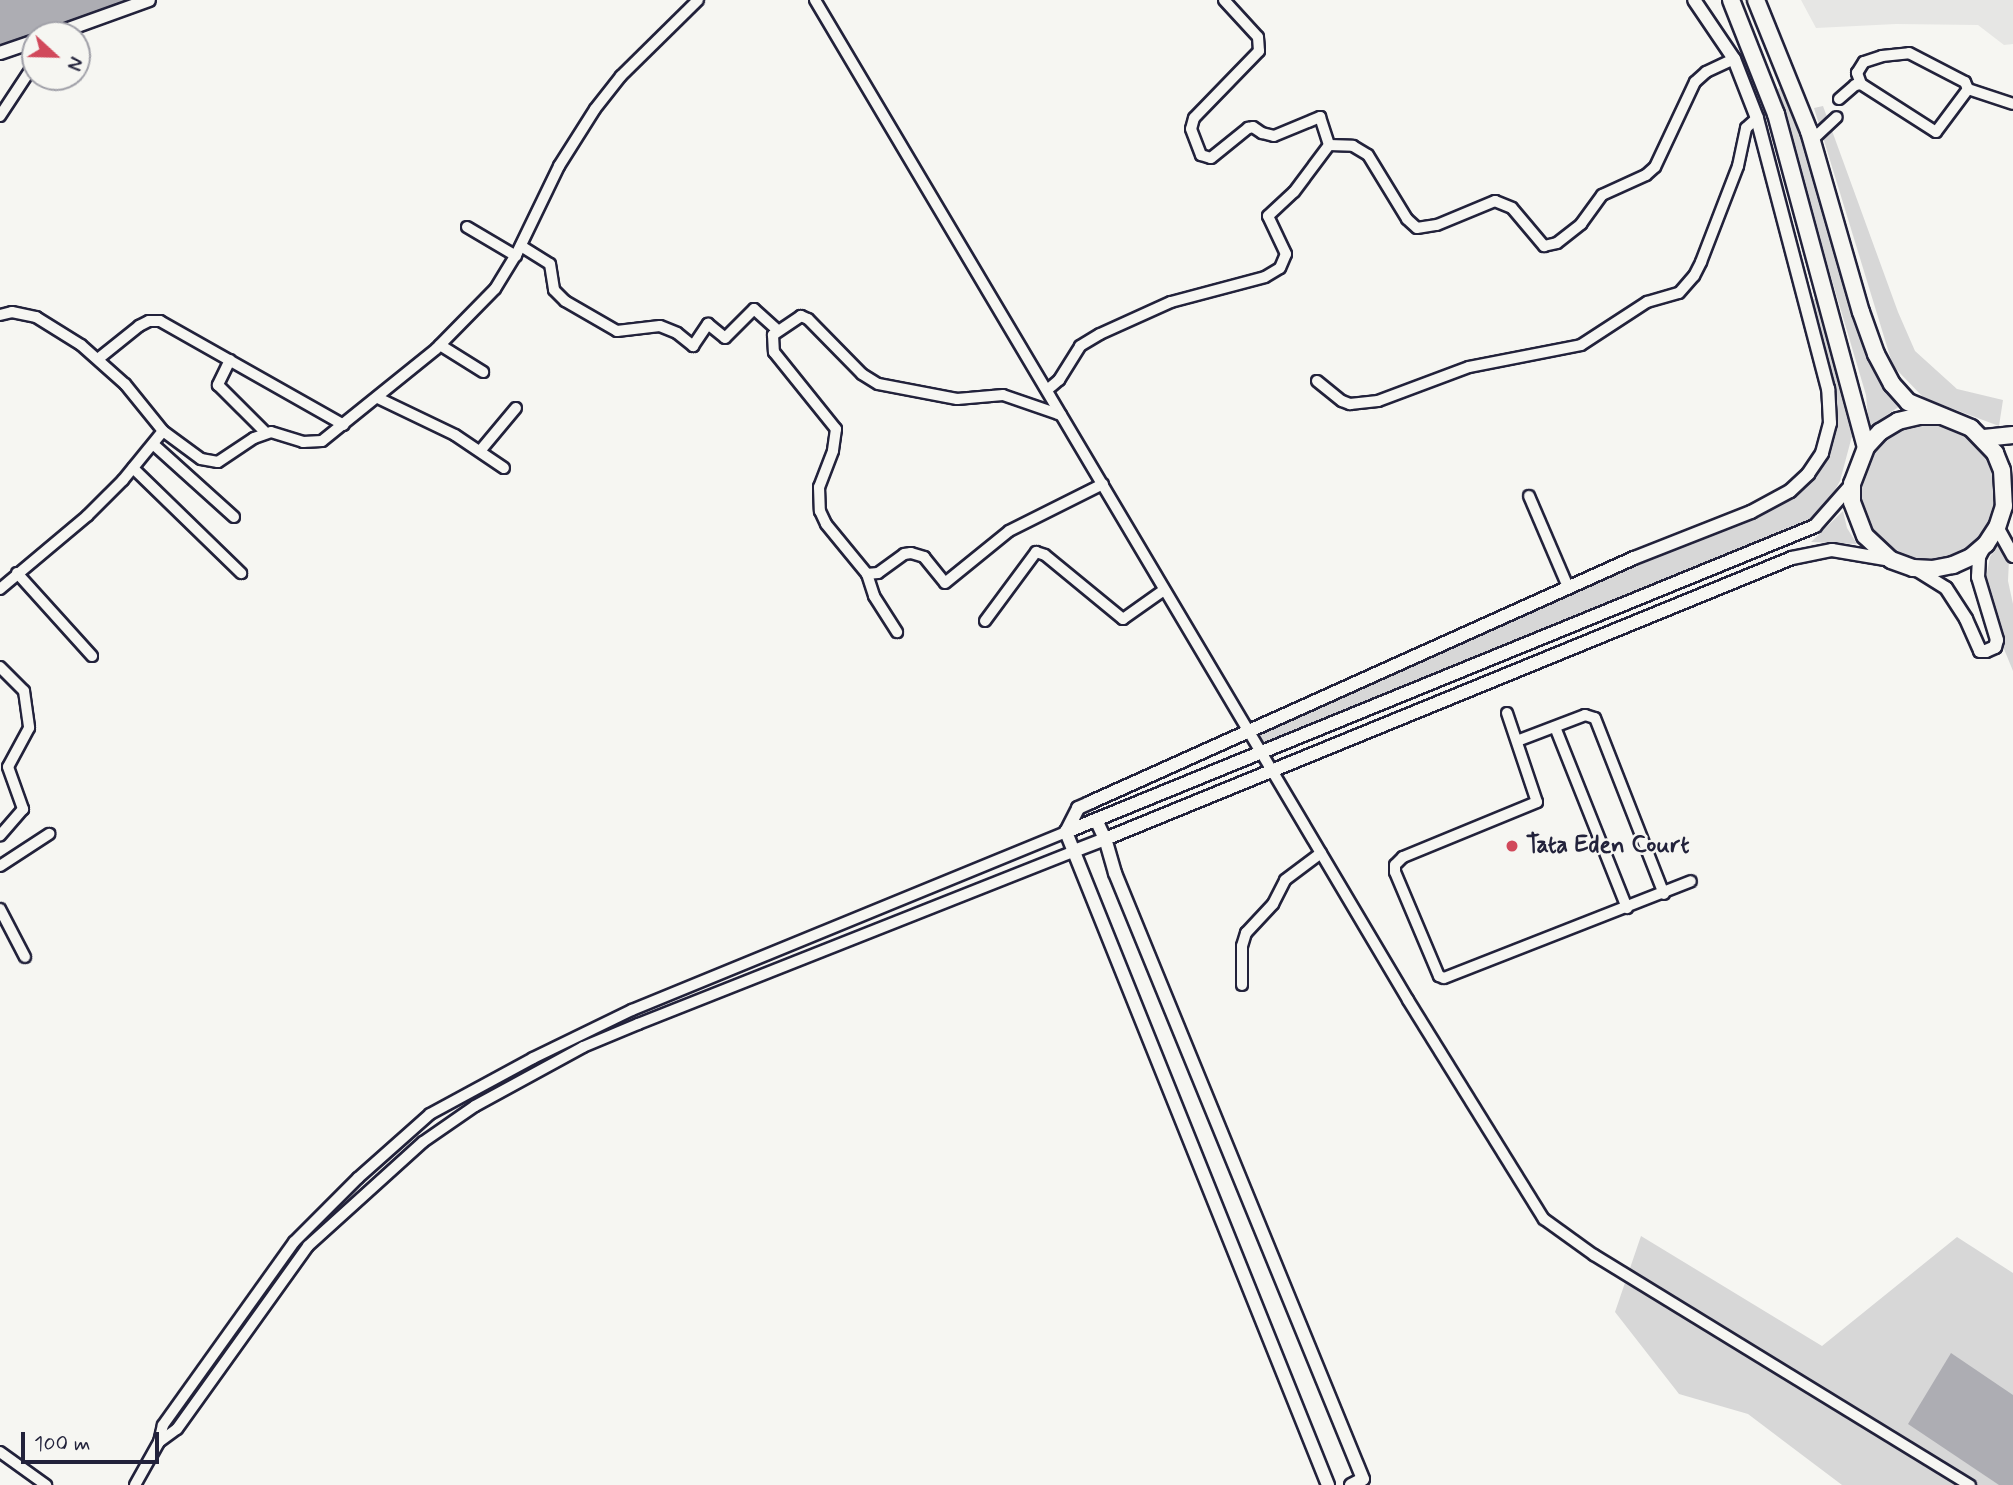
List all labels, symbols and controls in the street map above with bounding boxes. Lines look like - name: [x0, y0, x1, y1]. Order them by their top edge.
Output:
- north arrow: [21, 21, 91, 91]
- text: N: [60, 53, 88, 74]
- place label: Tata Eden Court: [1526, 832, 1688, 860]
- marker: Tata Eden Court: [1504, 838, 1520, 854]
- scale bar: [24, 1418, 163, 1462]
- text: 100 m: [34, 1430, 90, 1458]

